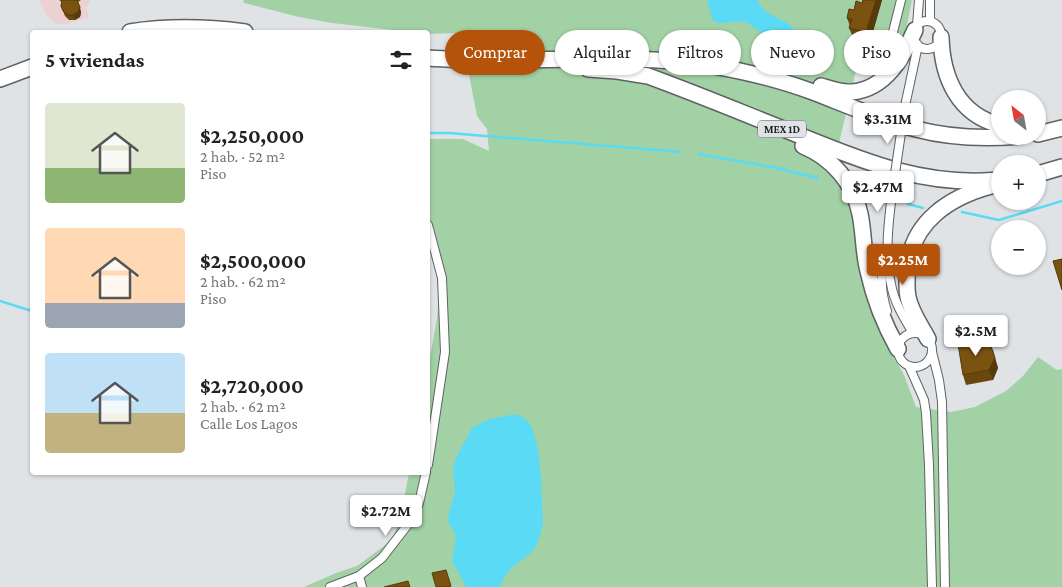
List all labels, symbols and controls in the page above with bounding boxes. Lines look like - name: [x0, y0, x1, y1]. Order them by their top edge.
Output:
- chip: Comprar: [445, 30, 545, 75]
- chip: Alquilar: [555, 30, 649, 75]
- chip: Filtros: [659, 30, 741, 75]
- chip: Nuevo: [751, 30, 834, 75]
- chip: Piso: [844, 30, 909, 75]
- icon: filters: [387, 46, 415, 74]
- text: 5 viviendas: [45, 48, 144, 72]
- north arrow: [991, 90, 1046, 145]
- map controls: [991, 90, 1046, 275]
- pin: $3.31M: [847, 102, 929, 145]
- text: $3.31M: [864, 110, 912, 127]
- road number: MEX 1D: [758, 120, 806, 138]
- icon: home: [85, 123, 145, 183]
- text: $2,250,000: [200, 124, 304, 148]
- text: 2 hab. · 52 m²: [200, 148, 285, 165]
- button: +: [991, 155, 1046, 210]
- text: Piso: [200, 165, 226, 182]
- pin: $2.47M: [837, 170, 919, 213]
- text: $2.47M: [853, 178, 903, 195]
- button: −: [991, 220, 1046, 275]
- pin: $2.25M: [862, 244, 944, 286]
- icon: home: [85, 248, 145, 308]
- text: $2,500,000: [200, 249, 306, 273]
- text: $2.25M: [878, 251, 928, 268]
- text: 2 hab. · 62 m²: [200, 273, 286, 290]
- text: Piso: [200, 290, 226, 307]
- pin: $2.5M: [941, 314, 1011, 357]
- text: $2.5M: [955, 322, 997, 339]
- icon: home: [85, 373, 145, 433]
- text: $2,720,000: [200, 374, 304, 398]
- text: 2 hab. · 62 m²: [200, 398, 286, 415]
- text: Calle Los Lagos: [200, 415, 298, 432]
- pin: $2.72M: [345, 494, 427, 537]
- text: $2.72M: [361, 502, 411, 519]

